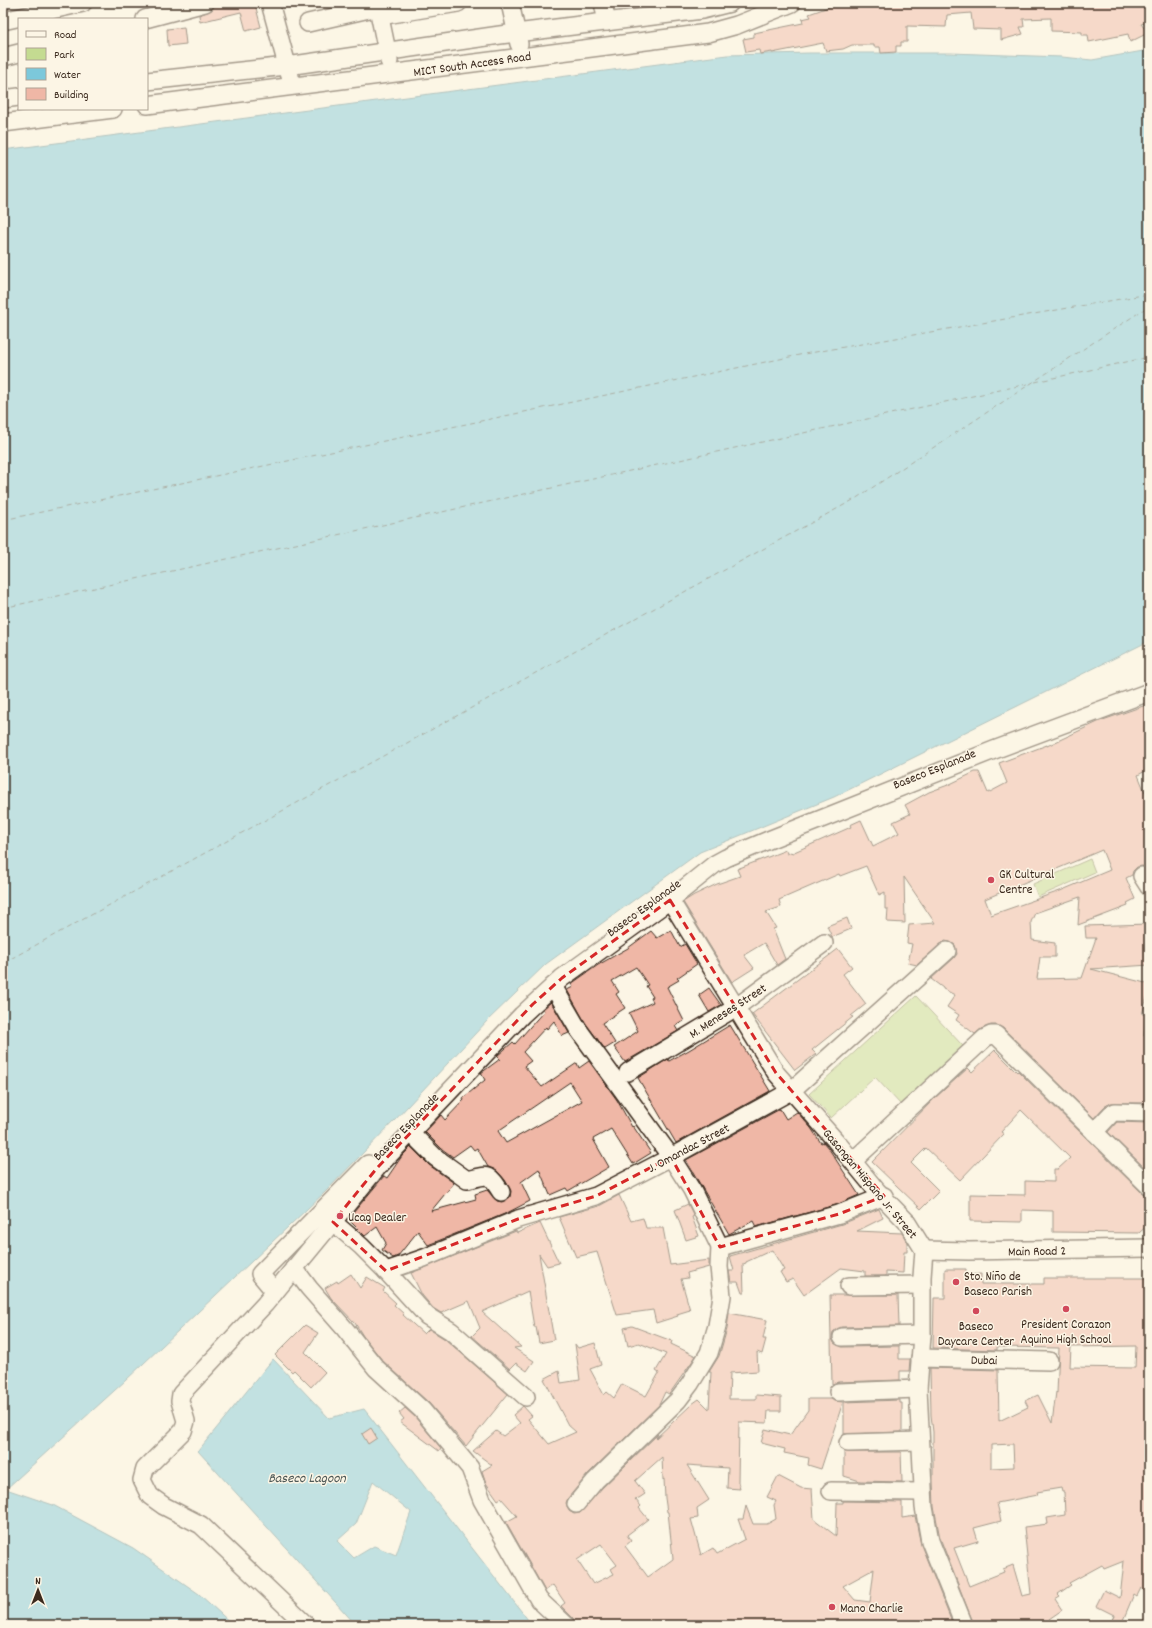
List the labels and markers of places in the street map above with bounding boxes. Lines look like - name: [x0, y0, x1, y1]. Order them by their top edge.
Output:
- place label: GK Cultural Centre: [999, 866, 1054, 900]
- marker: GK Cultural Centre: [986, 875, 996, 885]
- place label: Ucag Dealer: [348, 1209, 407, 1228]
- marker: Ucag Dealer: [335, 1211, 345, 1221]
- place label: Sto. Niño de Baseco Parish: [964, 1268, 1032, 1302]
- marker: Sto. Niño de Baseco Parish: [951, 1277, 961, 1287]
- marker: President Corazon Aquino High School: [1061, 1304, 1071, 1314]
- marker: Baseco Daycare Center: [971, 1306, 981, 1316]
- place label: President Corazon Aquino High School: [1021, 1316, 1111, 1350]
- place label: Baseco Daycare Center: [938, 1318, 1014, 1352]
- place label: Mano Charlie: [840, 1600, 903, 1619]
- marker: Mano Charlie: [827, 1602, 837, 1612]

